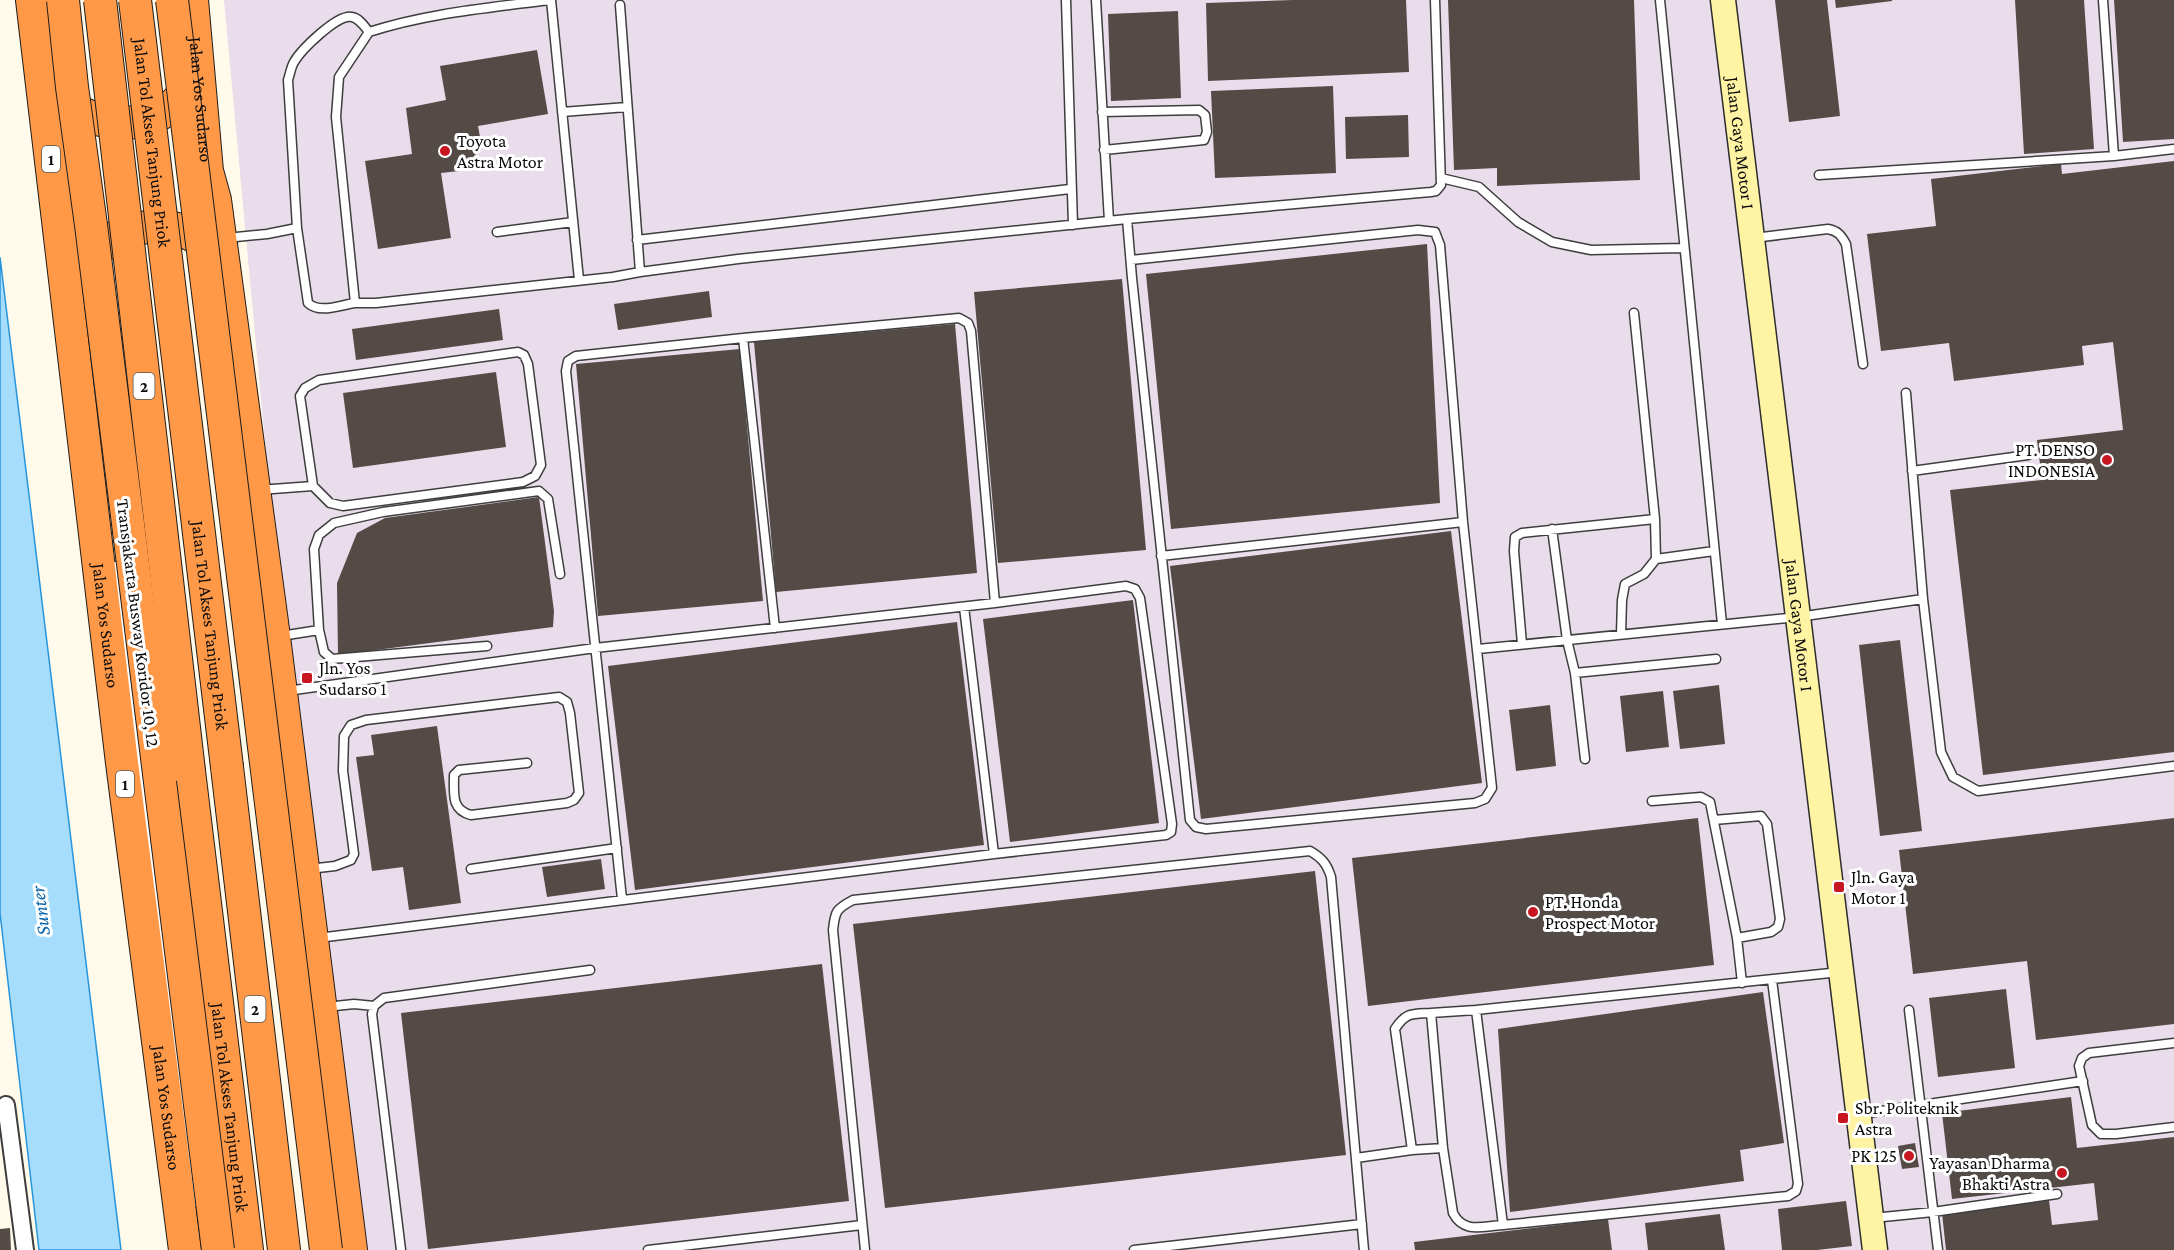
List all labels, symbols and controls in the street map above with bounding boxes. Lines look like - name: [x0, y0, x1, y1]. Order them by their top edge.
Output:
- street label: Jalan Yos Sudarso: [185, 34, 216, 163]
- street label: Jalan Tol Akses Tanjung Priok: [129, 35, 175, 249]
- street label: Jalan Gaya Motor I: [1722, 74, 1758, 210]
- place label: Toyota Astra Motor: [457, 131, 544, 172]
- marker: Toyota Astra Motor: [438, 144, 452, 158]
- road number: 1: [42, 146, 60, 172]
- road number: 2: [134, 373, 154, 399]
- place label: PT. DENSO INDONESIA: [2008, 440, 2096, 481]
- marker: PT. DENSO INDONESIA: [2100, 453, 2114, 467]
- street label: Transjakarta Busway Koridor 10, 12: [112, 498, 163, 748]
- street label: Jalan Tol Akses Tanjung Priok: [187, 518, 233, 732]
- street label: Jalan Gaya Motor I: [1781, 556, 1817, 693]
- street label: Jalan Yos Sudarso: [88, 560, 123, 689]
- place label: Jln. Yos Sudarso 1: [317, 658, 386, 699]
- marker: Jln. Yos Sudarso 1: [300, 671, 314, 685]
- road number: 1: [116, 771, 134, 797]
- place label: Jln. Gaya Motor 1: [1849, 867, 1914, 908]
- marker: Jln. Gaya Motor 1: [1832, 880, 1846, 894]
- water label: Sunter: [26, 884, 54, 937]
- place label: PT. Honda Prospect Motor: [1545, 892, 1656, 933]
- marker: PT. Honda Prospect Motor: [1526, 905, 1540, 919]
- road number: 2: [244, 996, 266, 1022]
- street label: Jalan Tol Akses Tanjung Priok: [207, 1000, 252, 1214]
- street label: Jalan Yos Sudarso: [148, 1042, 185, 1171]
- place label: Sbr. Politeknik Astra: [1855, 1098, 1959, 1139]
- marker: Sbr. Politeknik Astra: [1836, 1111, 1850, 1125]
- place label: PK 125: [1851, 1146, 1897, 1166]
- marker: PK 125: [1902, 1149, 1916, 1163]
- place label: Yayasan Dharma Bhakti Astra: [1929, 1153, 2050, 1194]
- marker: Yayasan Dharma Bhakti Astra: [2055, 1166, 2069, 1180]

